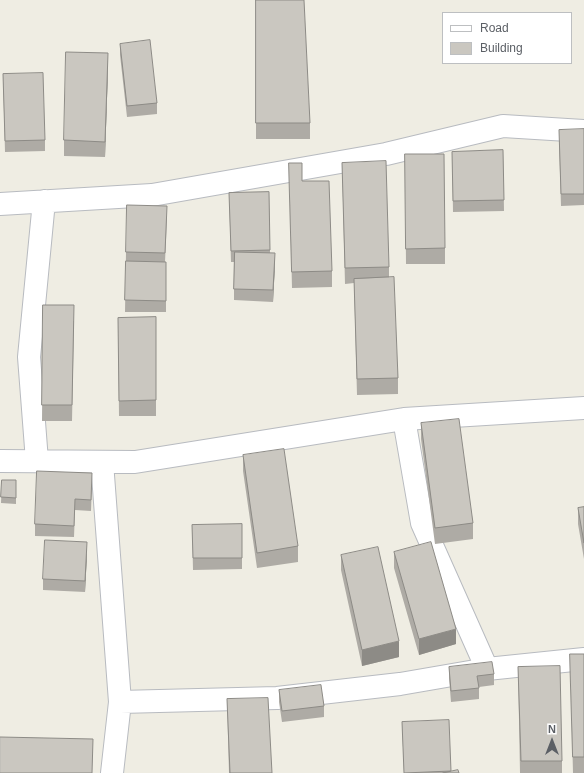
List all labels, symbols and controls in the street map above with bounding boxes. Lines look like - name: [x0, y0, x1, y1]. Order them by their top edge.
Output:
- legend: [442, 12, 572, 64]
- text: Road: [480, 21, 509, 35]
- text: Building: [480, 41, 523, 55]
- north arrow: [532, 721, 572, 761]
- text: N: [548, 723, 556, 735]

